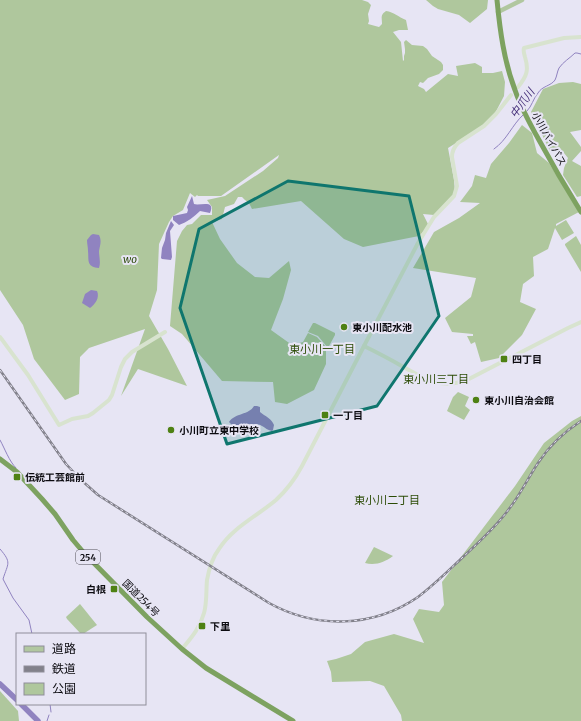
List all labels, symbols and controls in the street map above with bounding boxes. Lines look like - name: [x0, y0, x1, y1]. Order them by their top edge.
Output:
- water label: 中爪川: [507, 85, 538, 120]
- street label: 小川バイパス: [529, 110, 569, 168]
- park label: wo: [123, 253, 137, 266]
- place label: 東小川配水池: [352, 321, 412, 334]
- marker: 東小川配水池: [339, 322, 349, 332]
- district label: 東小川一丁目: [289, 342, 355, 356]
- place label: 四丁目: [512, 353, 542, 366]
- marker: 四丁目: [499, 354, 509, 364]
- district label: 東小川三丁目: [403, 372, 469, 386]
- place label: 東小川自治会館: [484, 394, 554, 407]
- marker: 東小川自治会館: [471, 395, 481, 405]
- place label: 一丁目: [333, 409, 363, 422]
- marker: 一丁目: [320, 410, 330, 420]
- place label: 小川町立東中学校: [179, 424, 259, 437]
- marker: 小川町立東中学校: [166, 425, 176, 435]
- place label: 伝統工芸館前: [25, 471, 85, 484]
- marker: 伝統工芸館前: [12, 472, 22, 482]
- district label: 東小川二丁目: [354, 493, 420, 507]
- road number: 254: [76, 550, 100, 564]
- street label: 国道254号: [120, 577, 162, 619]
- place label: 白根: [86, 583, 106, 596]
- marker: 白根: [109, 584, 119, 594]
- place label: 下里: [210, 620, 230, 633]
- marker: 下里: [197, 621, 207, 631]
- legend: [16, 633, 146, 705]
- text: 道路: [52, 641, 76, 656]
- text: 鉄道: [52, 661, 76, 676]
- text: 公園: [52, 681, 76, 696]

